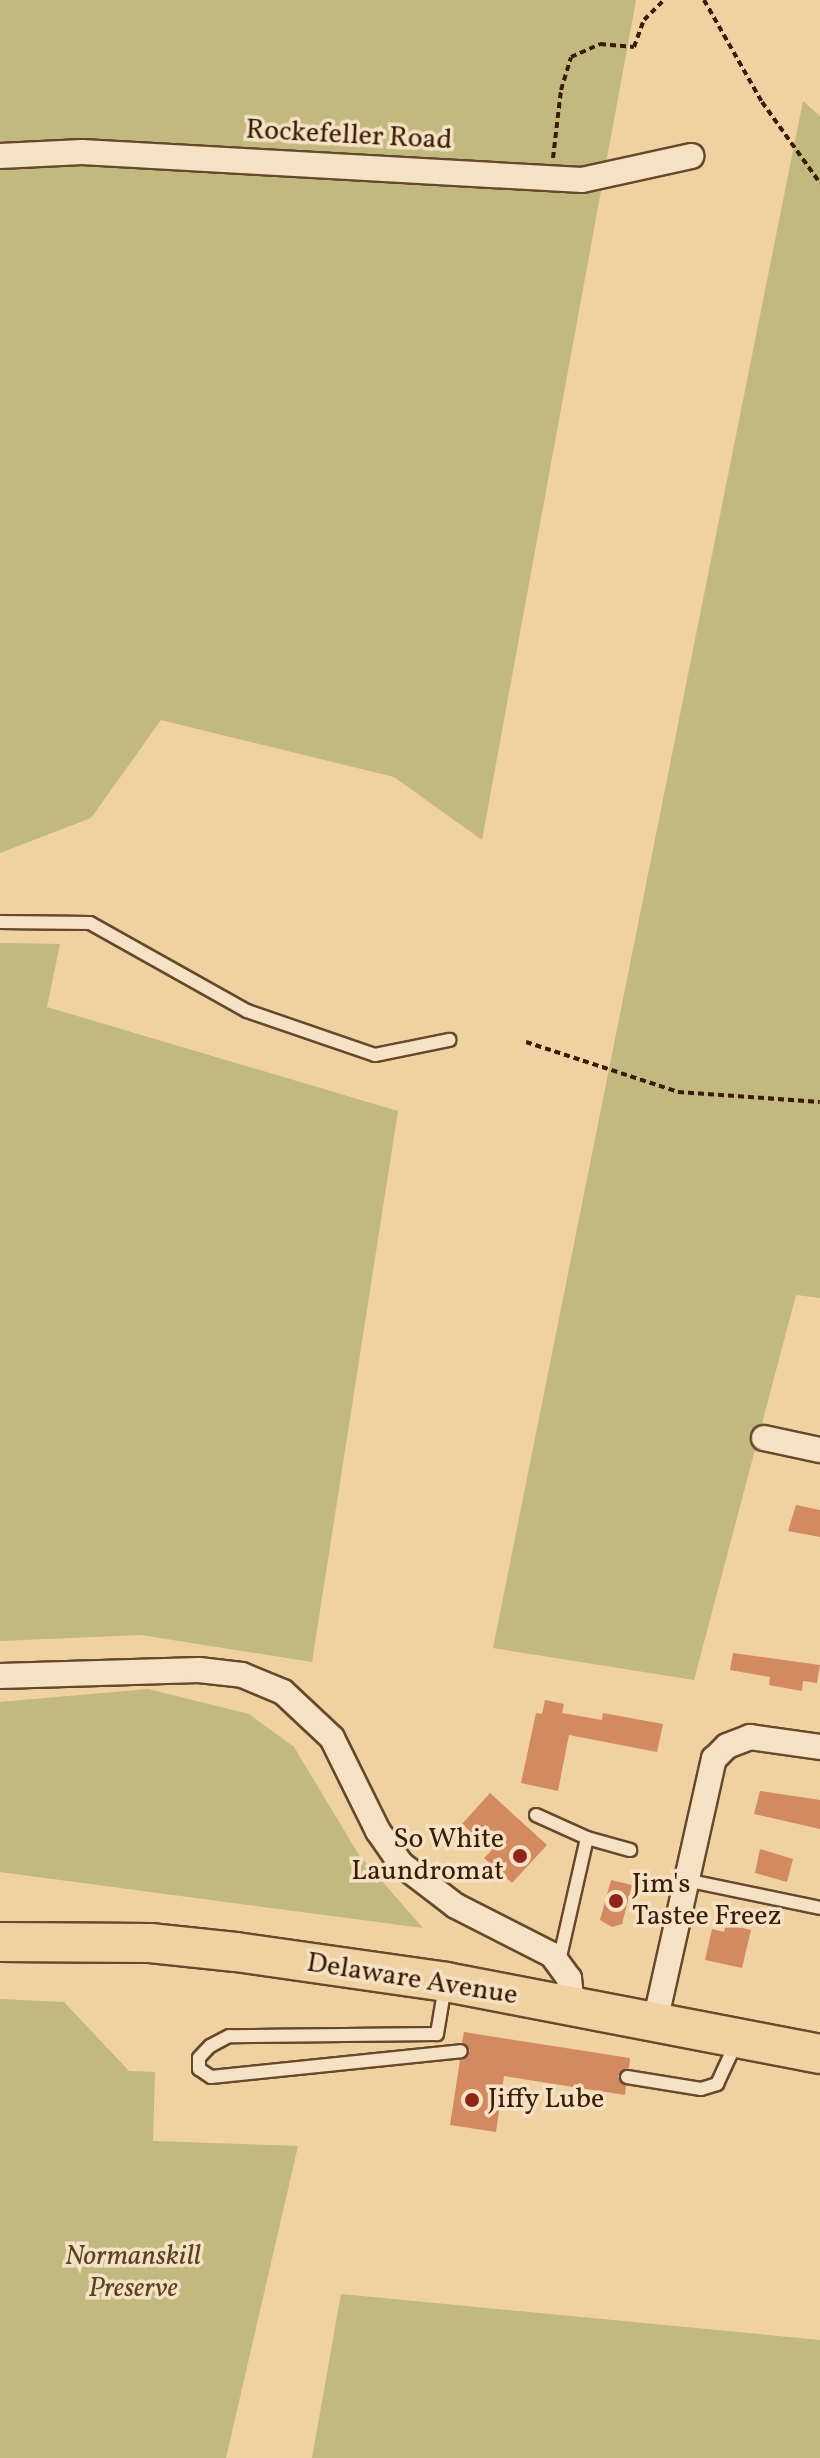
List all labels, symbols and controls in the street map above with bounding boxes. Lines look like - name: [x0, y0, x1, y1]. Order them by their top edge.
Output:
- street label: Rockefeller Road: [245, 114, 453, 158]
- place label: So White Laundromat: [351, 1823, 504, 1889]
- marker: So White Laundromat: [511, 1847, 529, 1865]
- place label: Jim's Tastee Freez: [632, 1868, 781, 1934]
- marker: Jim's Tastee Freez: [607, 1892, 625, 1910]
- street label: Delaware Avenue: [304, 1947, 520, 2013]
- place label: Jiffy Lube: [488, 2083, 605, 2117]
- marker: Jiffy Lube: [463, 2091, 481, 2109]
- park label: Normanskill Preserve: [65, 2240, 201, 2306]

